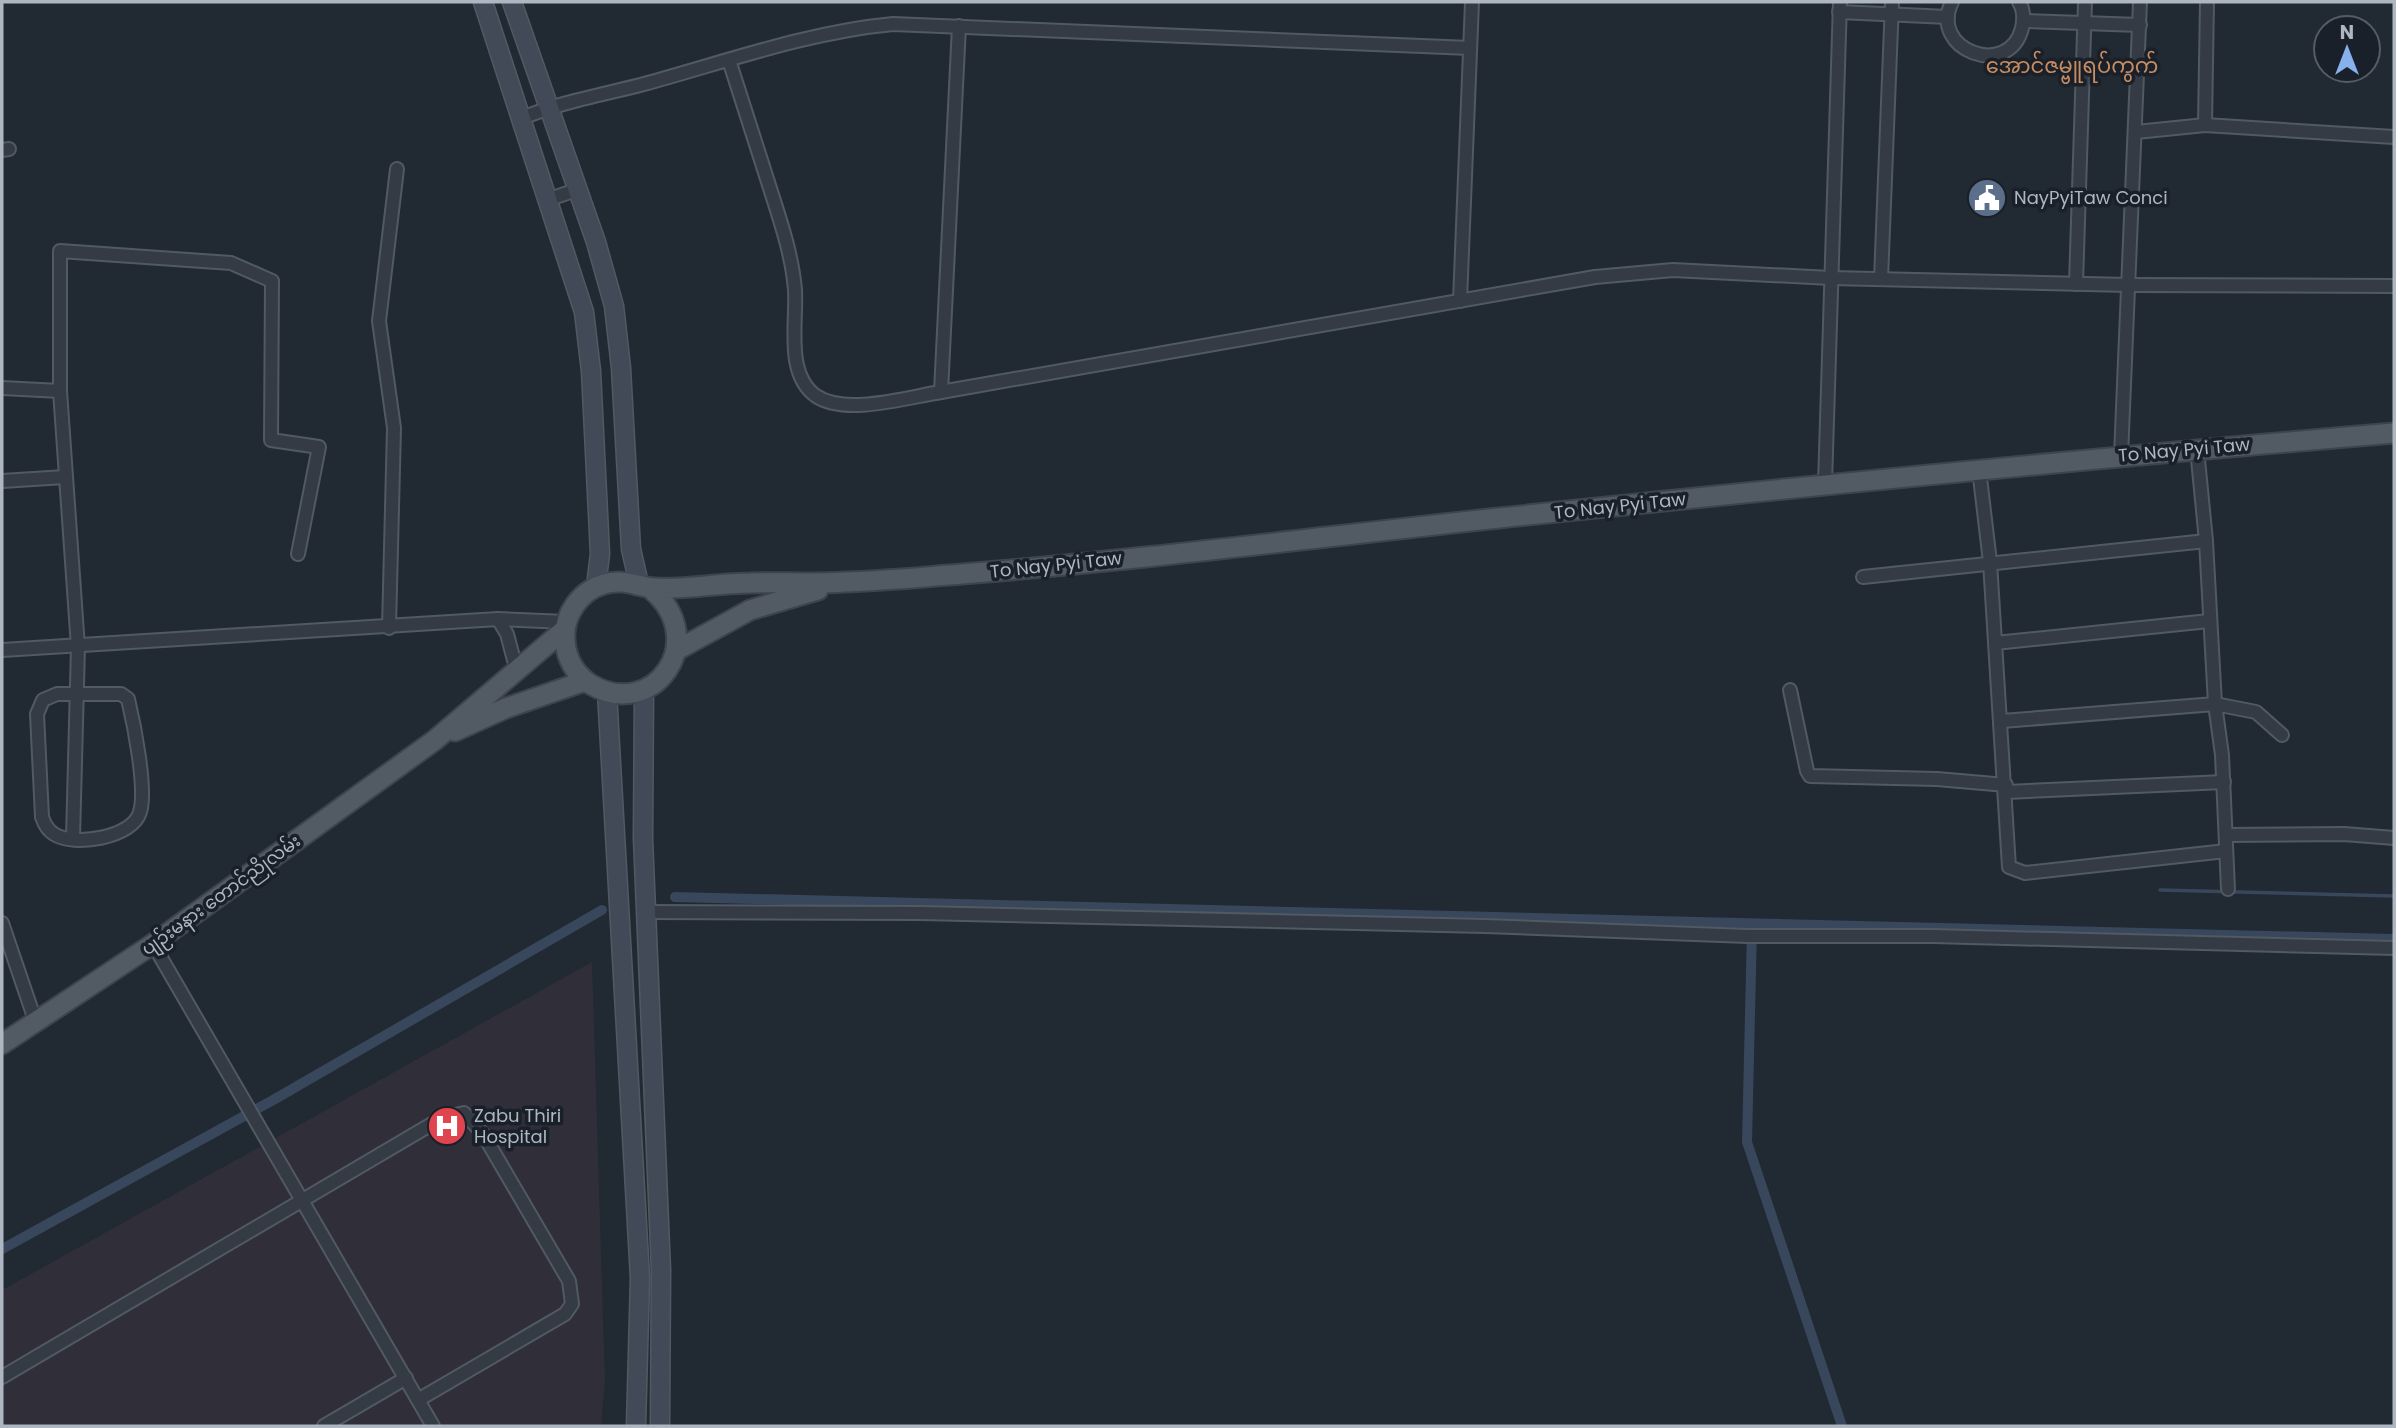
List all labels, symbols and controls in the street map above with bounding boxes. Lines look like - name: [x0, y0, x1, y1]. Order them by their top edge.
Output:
- north arrow: [2312, 14, 2382, 84]
- text: N: [2340, 19, 2354, 46]
- district label: အောင်ဇမ္ဗူရပ်ကွက်: [1986, 50, 2158, 84]
- public building icon: NayPyiTaw Conci: [1966, 177, 2008, 219]
- place label: NayPyiTaw Conci: [2014, 185, 2168, 210]
- street label: To Nay Pyi Taw: [2117, 431, 2251, 468]
- street label: To Nay Pyi Taw: [1553, 486, 1687, 525]
- street label: To Nay Pyi Taw: [989, 545, 1123, 584]
- street label: ပျဉ်းမနား တောင်ညိုလမ်း: [135, 827, 307, 963]
- place label: Zabu Thiri Hospital: [474, 1103, 561, 1149]
- hospital icon: Zabu Thiri Hospital: [426, 1105, 468, 1147]

